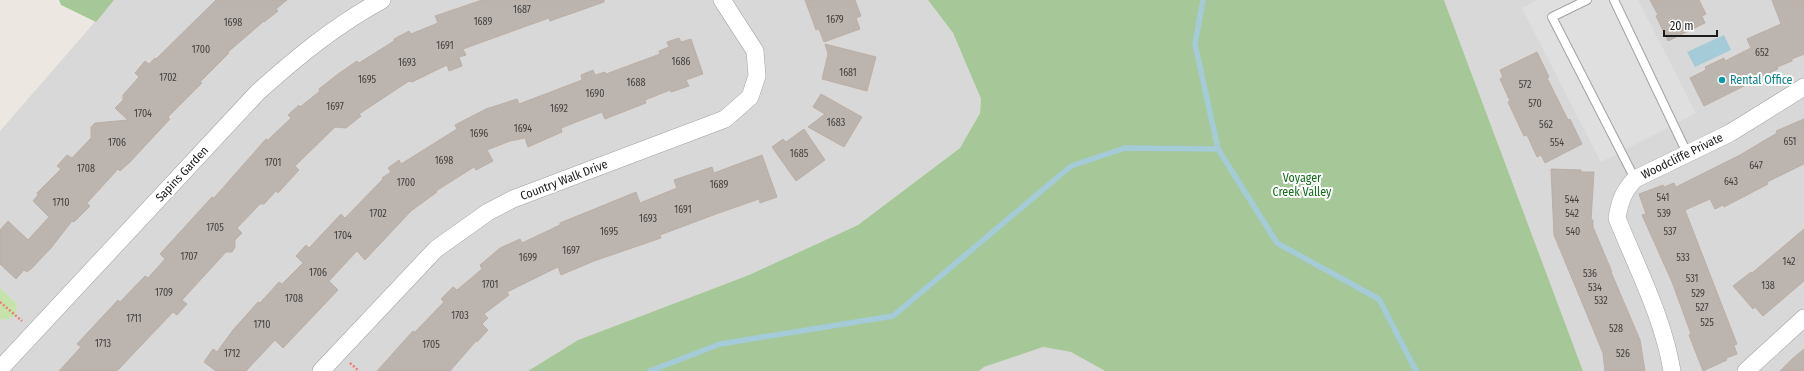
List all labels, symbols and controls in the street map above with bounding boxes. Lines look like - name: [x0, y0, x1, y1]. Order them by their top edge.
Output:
- house number: 1687: [513, 4, 531, 16]
- scale bar: [1664, 12, 1717, 38]
- house number: 1679: [826, 14, 844, 26]
- house number: 1689: [474, 16, 492, 28]
- house number: 1698: [224, 17, 242, 29]
- text: 20 m: [1670, 19, 1694, 33]
- house number: 1691: [436, 40, 454, 52]
- house number: 1700: [192, 44, 210, 56]
- house number: 652: [1755, 47, 1769, 59]
- house number: 1686: [672, 56, 690, 68]
- house number: 1693: [398, 57, 416, 69]
- house number: 1681: [839, 67, 857, 79]
- house number: 1702: [159, 72, 177, 84]
- place label: Rental Office: [1730, 73, 1793, 87]
- house number: 1695: [358, 74, 376, 86]
- marker: Rental Office: [1717, 75, 1727, 85]
- house number: 1688: [627, 77, 645, 89]
- house number: 572: [1519, 79, 1532, 91]
- house number: 1690: [586, 88, 604, 100]
- house number: 570: [1528, 98, 1542, 110]
- house number: 1697: [326, 101, 344, 113]
- house number: 1692: [550, 103, 568, 115]
- house number: 1704: [134, 108, 152, 120]
- house number: 1683: [827, 117, 846, 129]
- house number: 562: [1539, 119, 1554, 131]
- house number: 1694: [514, 123, 532, 135]
- house number: 1696: [470, 128, 488, 140]
- street label: Woodcliffe Private: [1639, 130, 1725, 182]
- house number: 651: [1784, 136, 1796, 148]
- house number: 1706: [108, 137, 126, 149]
- house number: 554: [1550, 137, 1564, 149]
- street label: Sapins Garden: [153, 143, 211, 205]
- house number: 1685: [790, 148, 809, 160]
- house number: 1698: [435, 155, 453, 167]
- house number: 1701: [265, 157, 281, 169]
- street label: Country Walk Drive: [518, 157, 610, 203]
- house number: 647: [1749, 160, 1763, 172]
- house number: 1708: [77, 163, 95, 175]
- park label: Voyager Creek Valley: [1273, 171, 1332, 199]
- house number: 643: [1724, 176, 1739, 188]
- house number: 1700: [397, 177, 415, 189]
- house number: 1689: [710, 179, 728, 191]
- house number: 541: [1657, 192, 1669, 204]
- house number: 544: [1565, 194, 1579, 206]
- house number: 1710: [53, 197, 69, 209]
- house number: 1691: [674, 204, 692, 216]
- house number: 1702: [369, 208, 387, 220]
- house number: 542: [1565, 208, 1579, 220]
- house number: 539: [1657, 208, 1671, 220]
- house number: 1693: [639, 213, 657, 225]
- house number: 1705: [206, 222, 224, 234]
- house number: 1695: [600, 226, 618, 238]
- house number: 540: [1566, 226, 1580, 238]
- house number: 537: [1663, 226, 1677, 238]
- house number: 1704: [334, 230, 352, 242]
- house number: 1697: [562, 245, 580, 257]
- house number: 1707: [181, 251, 197, 263]
- house number: 1699: [519, 252, 537, 264]
- house number: 533: [1676, 252, 1690, 264]
- house number: 142: [1782, 256, 1796, 268]
- house number: 1706: [309, 267, 327, 279]
- house number: 536: [1583, 268, 1597, 280]
- house number: 531: [1686, 273, 1698, 285]
- house number: 1701: [482, 279, 498, 291]
- house number: 138: [1761, 280, 1775, 292]
- house number: 534: [1588, 282, 1602, 294]
- house number: 1709: [155, 287, 173, 299]
- house number: 529: [1691, 288, 1705, 300]
- house number: 1708: [285, 293, 303, 305]
- house number: 532: [1594, 295, 1608, 307]
- house number: 527: [1696, 302, 1708, 314]
- house number: 1703: [451, 310, 469, 322]
- house number: 1711: [126, 313, 142, 325]
- house number: 525: [1700, 317, 1714, 329]
- house number: 1710: [254, 319, 270, 331]
- house number: 528: [1609, 323, 1623, 335]
- house number: 1713: [95, 338, 112, 350]
- house number: 1705: [422, 339, 440, 351]
- house number: 1712: [224, 348, 241, 360]
- house number: 526: [1616, 348, 1630, 360]

